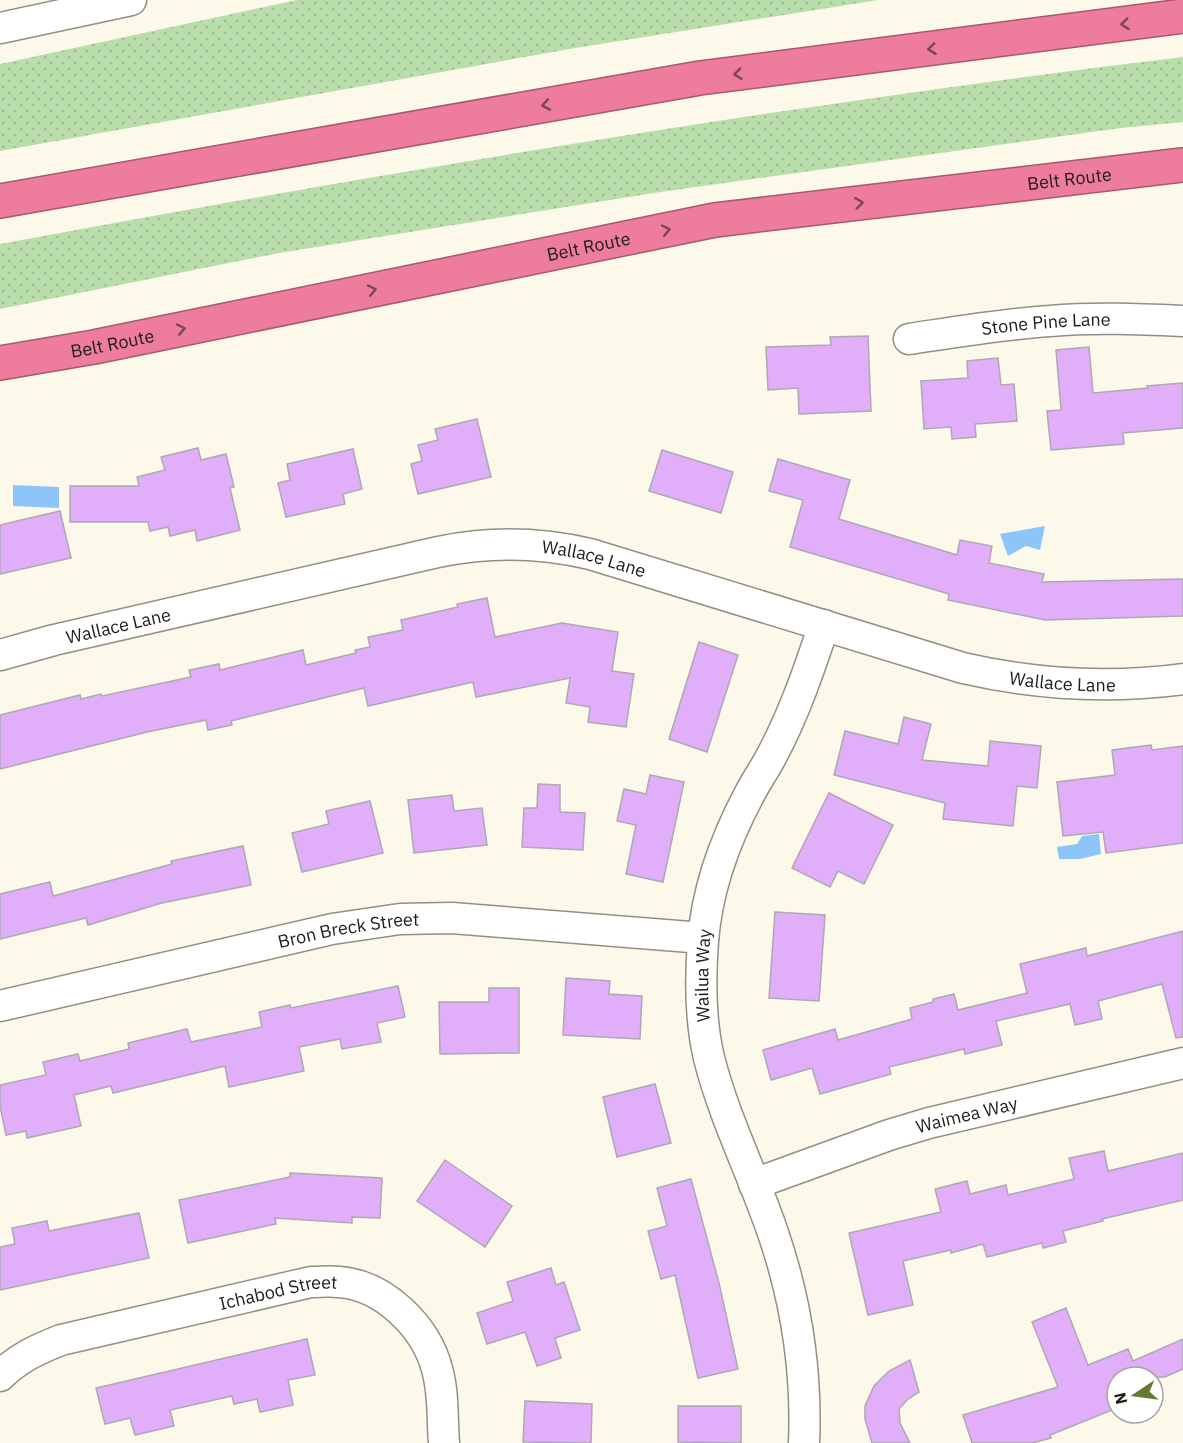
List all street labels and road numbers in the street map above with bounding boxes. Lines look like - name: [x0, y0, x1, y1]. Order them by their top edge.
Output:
- street label: Belt Route: [1026, 162, 1113, 195]
- street label: Belt Route: [545, 226, 632, 266]
- street label: Stone Pine Lane: [980, 307, 1111, 340]
- street label: Belt Route: [69, 323, 156, 362]
- street label: Wallace Lane: [541, 534, 649, 582]
- street label: Wallace Lane: [64, 602, 173, 648]
- street label: Wallace Lane: [1008, 666, 1116, 696]
- street label: Bron Breck Street: [275, 907, 419, 953]
- street label: Wailua Way: [690, 928, 716, 1023]
- street label: Waimea Way: [913, 1091, 1020, 1138]
- street label: Ichabod Street: [216, 1270, 338, 1315]

